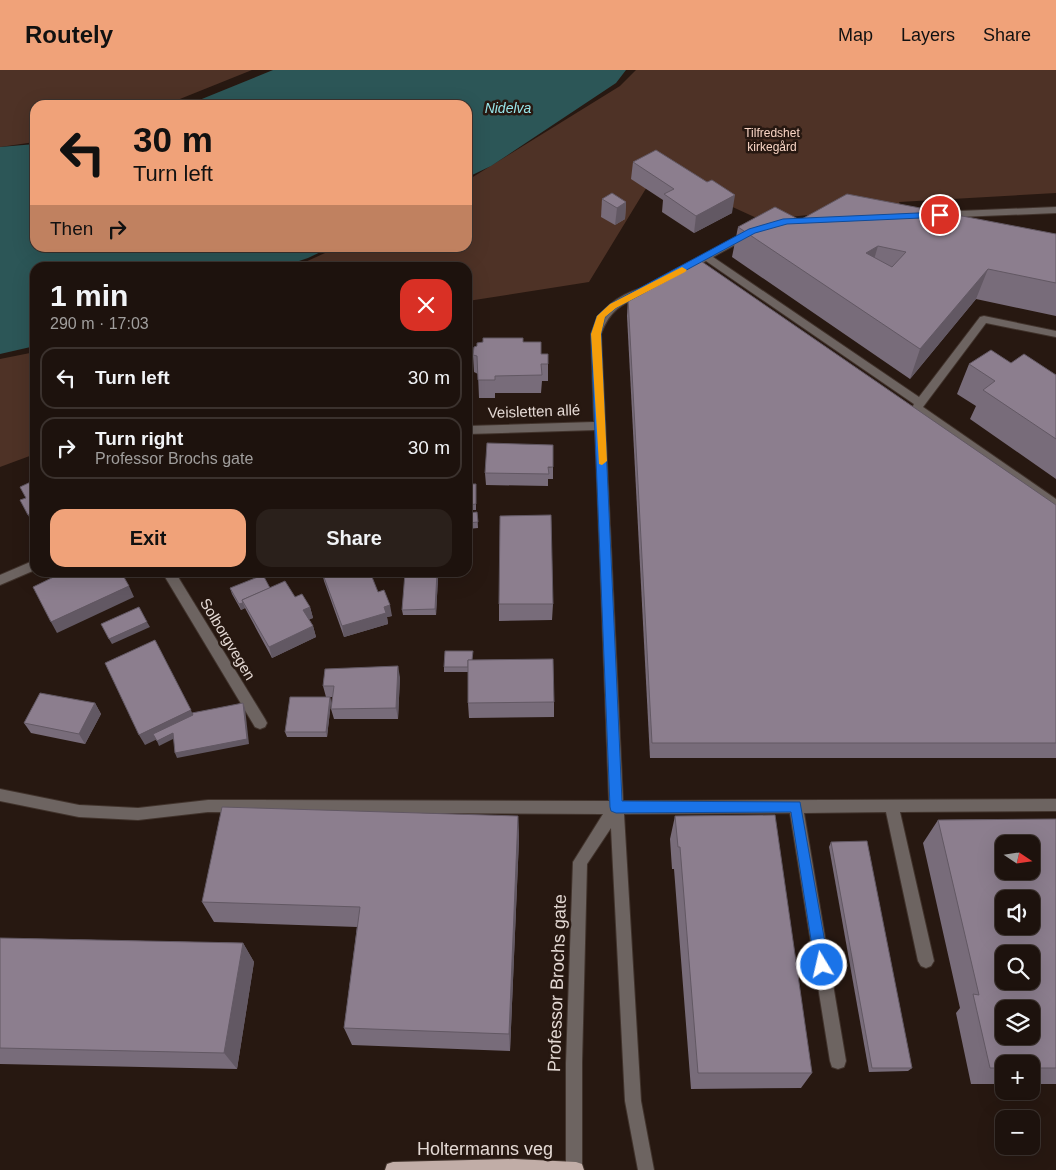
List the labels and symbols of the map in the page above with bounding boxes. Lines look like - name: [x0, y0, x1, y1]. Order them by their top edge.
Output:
- water label: Nidelva: [485, 100, 532, 116]
- park label: Tilfredshet kirkegård: [744, 126, 800, 154]
- pin: [919, 194, 961, 236]
- street label: Veisletten allé: [487, 401, 581, 421]
- street label: Solborgvegen: [197, 595, 259, 683]
- north arrow: [995, 835, 1040, 880]
- street label: Professor Brochs gate: [544, 894, 570, 1072]
- position arrow: [795, 938, 847, 990]
- street label: Holtermanns veg: [417, 1139, 553, 1159]

